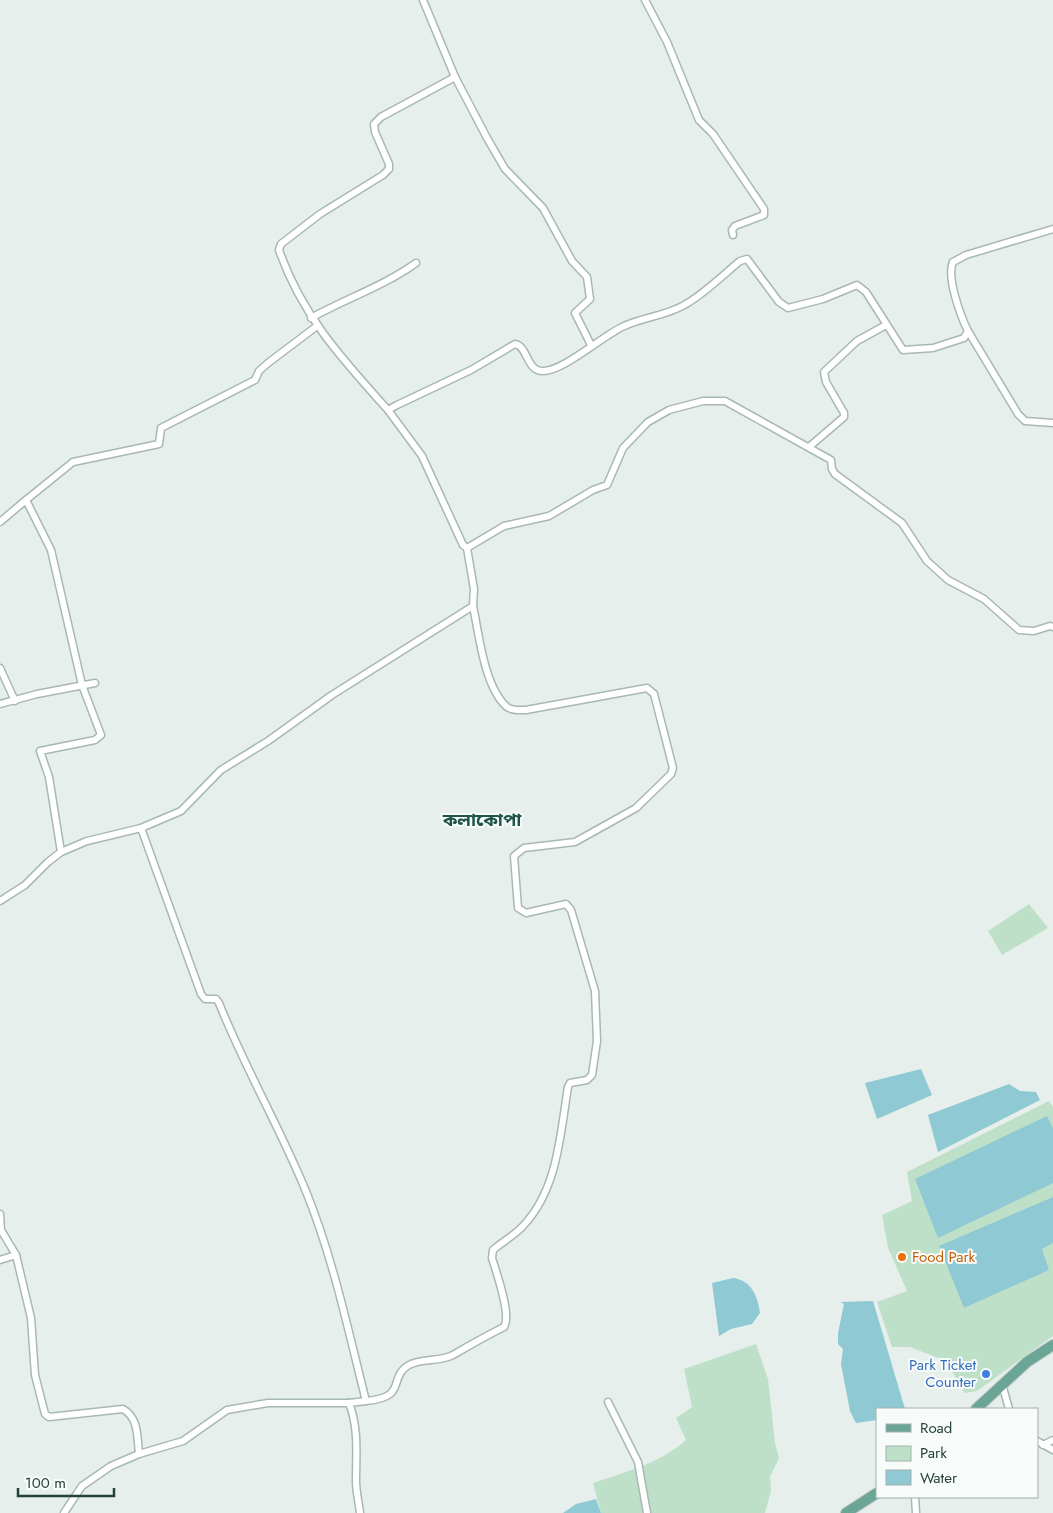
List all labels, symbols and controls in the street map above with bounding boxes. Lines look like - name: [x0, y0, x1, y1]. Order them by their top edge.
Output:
- district label: কলাকোপা: [442, 807, 522, 833]
- place label: Food Park: [912, 1246, 976, 1268]
- marker: Food Park: [896, 1251, 908, 1263]
- place label: Park Ticket Counter: [909, 1354, 977, 1393]
- marker: Park Ticket Counter: [980, 1368, 992, 1380]
- legend: [876, 1408, 1038, 1498]
- text: Road: [920, 1417, 952, 1439]
- text: Park: [920, 1442, 947, 1464]
- scale bar: [18, 1466, 114, 1498]
- text: Water: [920, 1467, 958, 1489]
- text: 100 m: [25, 1472, 66, 1494]

